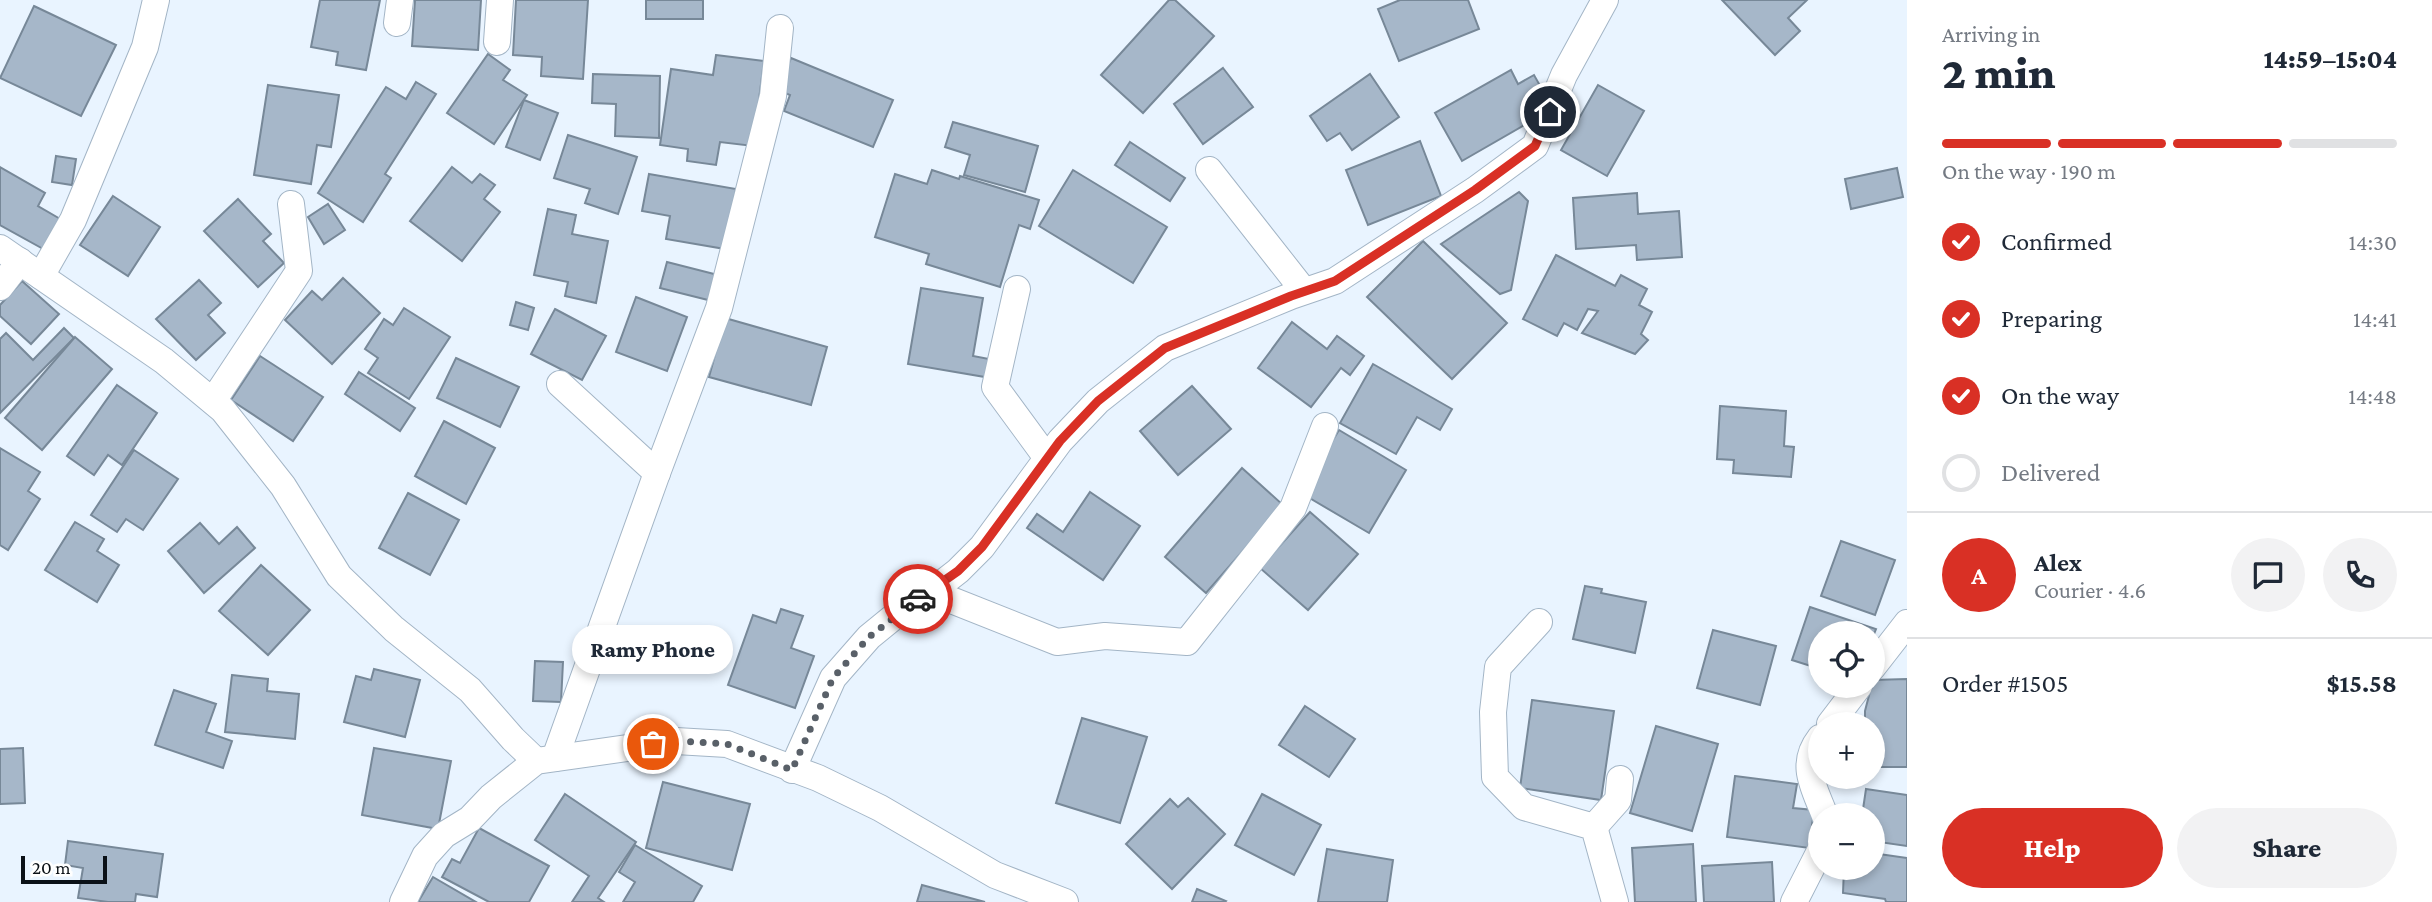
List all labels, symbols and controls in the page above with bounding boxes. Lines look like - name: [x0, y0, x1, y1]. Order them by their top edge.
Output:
- text: Arriving in: [1942, 21, 2040, 47]
- text: 14:59–15:04: [2263, 45, 2397, 74]
- text: 2 min: [1942, 47, 2056, 98]
- pin: [1520, 82, 1580, 142]
- icon: home: [1531, 93, 1569, 131]
- text: On the way · 190 m: [1942, 158, 2116, 184]
- icon: check: [1942, 223, 1980, 261]
- text: Confirmed: [2001, 227, 2112, 256]
- text: 14:30: [2348, 229, 2397, 255]
- icon: check: [1942, 300, 1980, 338]
- text: Preparing: [2001, 304, 2102, 333]
- text: 14:41: [2353, 306, 2397, 332]
- icon: check: [1942, 377, 1980, 415]
- text: On the way: [2001, 381, 2119, 410]
- text: 14:48: [2348, 383, 2397, 409]
- text: Delivered: [2001, 458, 2100, 487]
- button: chat: [2231, 538, 2305, 612]
- button: phone: [2323, 538, 2397, 612]
- text: Alex: [2034, 548, 2082, 577]
- text: A: [1971, 561, 1987, 590]
- courier: [883, 564, 953, 634]
- text: Courier · 4.6: [2034, 577, 2146, 603]
- icon: car: [899, 580, 937, 618]
- map controls: [1808, 621, 1885, 880]
- button: locate: [1808, 621, 1885, 698]
- callout: Ramy Phone: [572, 625, 734, 674]
- text: Ramy Phone: [590, 636, 715, 662]
- text: Order #1505: [1942, 669, 2069, 698]
- text: $15.58: [2327, 669, 2397, 698]
- button: +: [1808, 712, 1885, 789]
- pin: [623, 714, 683, 774]
- icon: bag: [634, 725, 672, 763]
- button: −: [1808, 803, 1885, 880]
- button: Help: [1942, 808, 2163, 888]
- button: Share: [2177, 808, 2397, 888]
- scale bar: [21, 853, 107, 885]
- text: 20 m: [32, 857, 71, 878]

